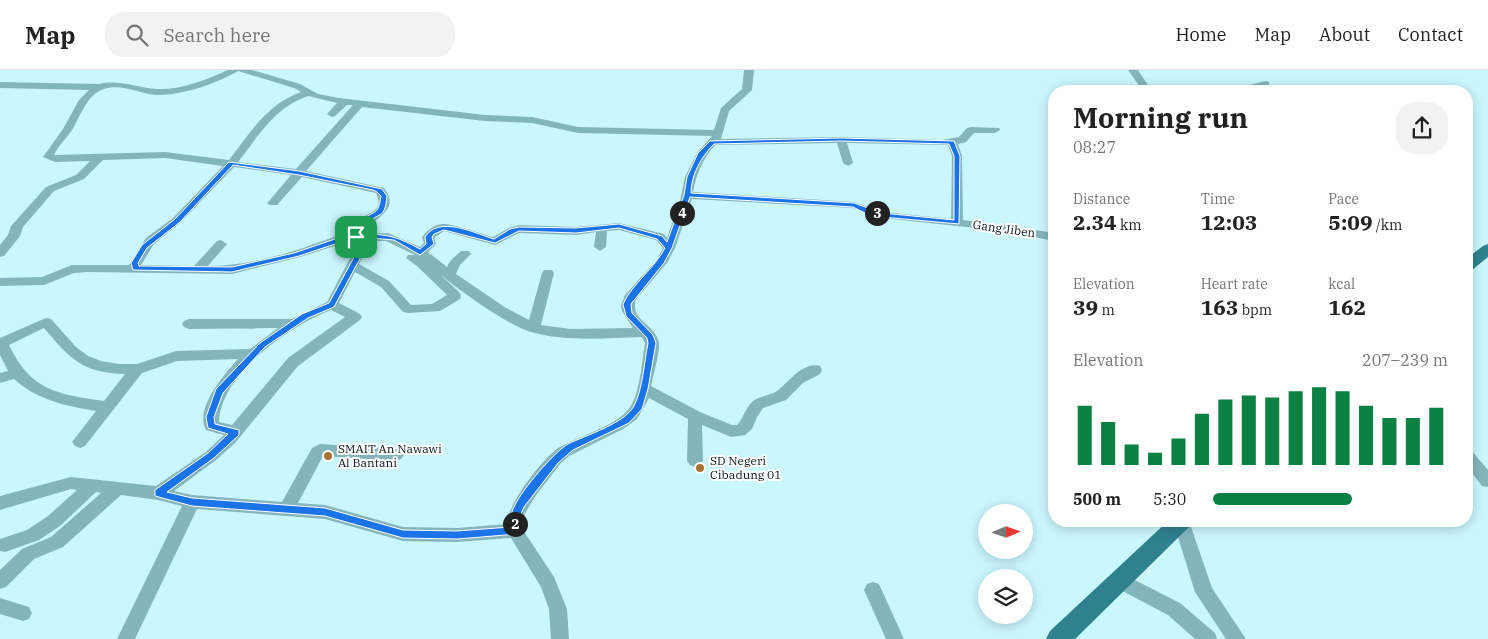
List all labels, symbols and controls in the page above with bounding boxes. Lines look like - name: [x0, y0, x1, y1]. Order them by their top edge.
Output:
- search box: [105, 12, 455, 57]
- text: Map: [25, 19, 75, 51]
- icon: search: [123, 21, 151, 49]
- text: Search here: [163, 23, 270, 47]
- text: Home: [1175, 23, 1227, 46]
- text: Map: [1255, 23, 1291, 46]
- text: About: [1319, 23, 1370, 46]
- text: Contact: [1398, 23, 1463, 46]
- text: Morning run: [1073, 99, 1248, 136]
- button: share: [1396, 102, 1448, 154]
- text: 08:27: [1073, 137, 1116, 157]
- text: Distance: [1073, 190, 1130, 208]
- text: Time: [1201, 190, 1235, 208]
- text: Pace: [1328, 190, 1359, 208]
- pin: 4: [670, 200, 694, 226]
- pin: 3: [864, 200, 890, 226]
- text: 4: [678, 204, 687, 222]
- text: 3: [873, 204, 882, 222]
- text: 2.34: [1073, 208, 1117, 236]
- text: 12:03: [1201, 208, 1257, 236]
- text: 5:09: [1328, 208, 1373, 236]
- pin: [335, 216, 377, 258]
- text: km: [1117, 216, 1142, 234]
- text: /km: [1373, 216, 1402, 234]
- street label: Gang Jiben: [972, 217, 1037, 240]
- icon: arrive: [342, 223, 370, 251]
- text: Elevation: [1073, 275, 1135, 293]
- text: Heart rate: [1201, 275, 1268, 293]
- text: kcal: [1328, 275, 1355, 293]
- text: 39: [1073, 293, 1098, 321]
- text: 163: [1201, 293, 1238, 321]
- text: 162: [1328, 293, 1366, 321]
- text: m: [1098, 301, 1115, 319]
- text: bpm: [1238, 301, 1272, 319]
- text: Elevation: [1073, 350, 1143, 370]
- text: 207–239 m: [1362, 350, 1448, 370]
- place label: SMAIT An Nawawi Al Bantani: [338, 441, 442, 470]
- marker: SMAIT An Nawawi Al Bantani: [322, 450, 334, 462]
- place label: SD Negeri Cibadung 01: [710, 453, 782, 482]
- marker: SD Negeri Cibadung 01: [694, 462, 706, 474]
- text: 500 m: [1073, 489, 1121, 509]
- text: 5:30: [1153, 489, 1186, 509]
- north arrow: [978, 504, 1032, 559]
- map controls: [978, 504, 1033, 624]
- pin: 2: [502, 512, 528, 536]
- text: 2: [511, 515, 520, 533]
- button: layers: [978, 569, 1033, 624]

